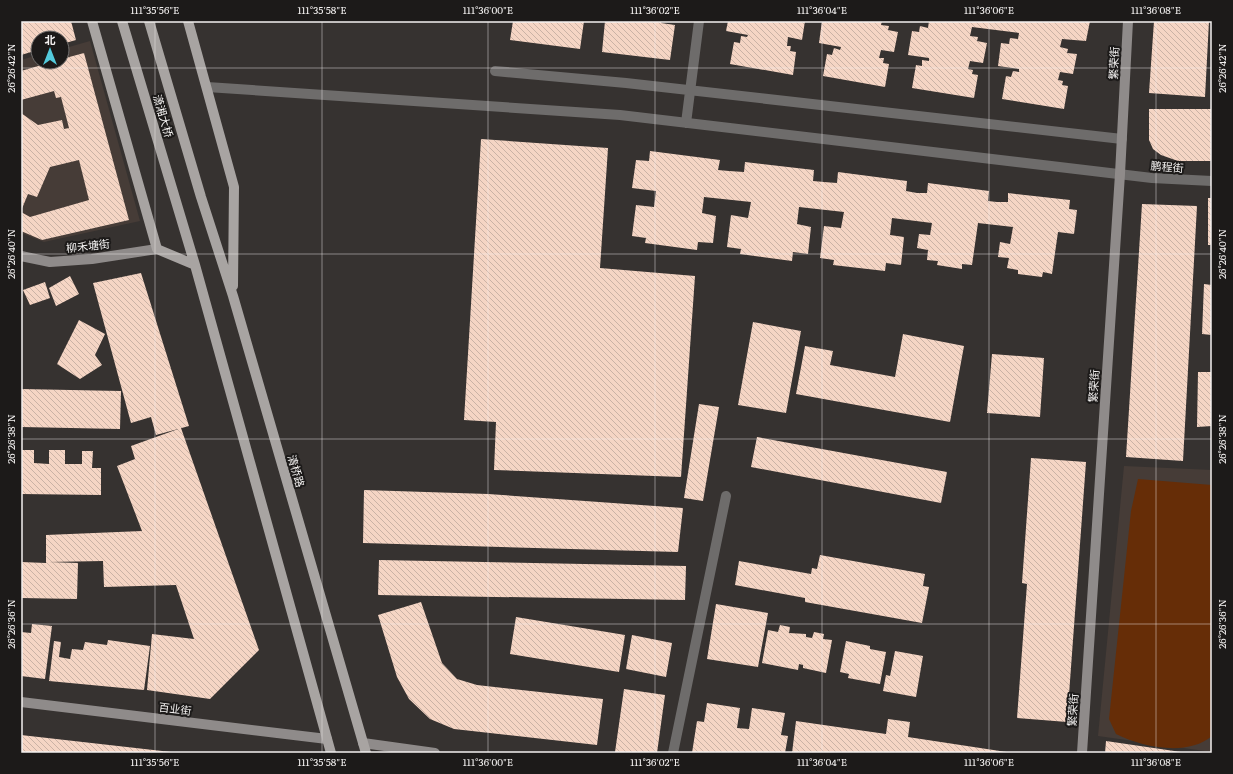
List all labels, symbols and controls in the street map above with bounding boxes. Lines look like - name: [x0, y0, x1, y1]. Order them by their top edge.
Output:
- text: 111°35'56"E: [131, 2, 179, 17]
- text: 111°35'58"E: [297, 2, 347, 17]
- text: 111°36'00"E: [463, 2, 513, 17]
- text: 111°36'02"E: [630, 2, 680, 17]
- text: 111°36'04"E: [797, 2, 847, 17]
- text: 111°36'06"E: [964, 2, 1014, 17]
- text: 111°36'08"E: [1131, 2, 1181, 17]
- north arrow: [30, 30, 70, 70]
- text: 北: [45, 31, 56, 47]
- text: 26°26'42"N: [3, 43, 18, 93]
- text: 26°26'42"N: [1214, 43, 1229, 93]
- street label: 繁荣街: [1104, 46, 1122, 80]
- street label: 潇湘大桥: [150, 92, 178, 139]
- street label: 鹏程街: [1150, 157, 1184, 175]
- text: 26°26'40"N: [3, 229, 18, 279]
- text: 26°26'40"N: [1214, 229, 1229, 279]
- street label: 柳禾塘街: [65, 235, 111, 255]
- street label: 繁荣街: [1084, 369, 1102, 403]
- text: 26°26'38"N: [3, 414, 18, 464]
- text: 26°26'38"N: [1214, 414, 1229, 464]
- street label: 清桥路: [285, 453, 309, 489]
- text: 26°26'36"N: [3, 599, 18, 649]
- text: 26°26'36"N: [1214, 599, 1229, 649]
- street label: 繁荣街: [1063, 693, 1081, 727]
- street label: 百业街: [158, 698, 192, 718]
- text: 111°35'56"E: [131, 754, 179, 769]
- text: 111°35'58"E: [297, 754, 347, 769]
- text: 111°36'00"E: [463, 754, 513, 769]
- text: 111°36'02"E: [630, 754, 680, 769]
- text: 111°36'04"E: [797, 754, 847, 769]
- text: 111°36'06"E: [964, 754, 1014, 769]
- text: 111°36'08"E: [1131, 754, 1181, 769]

